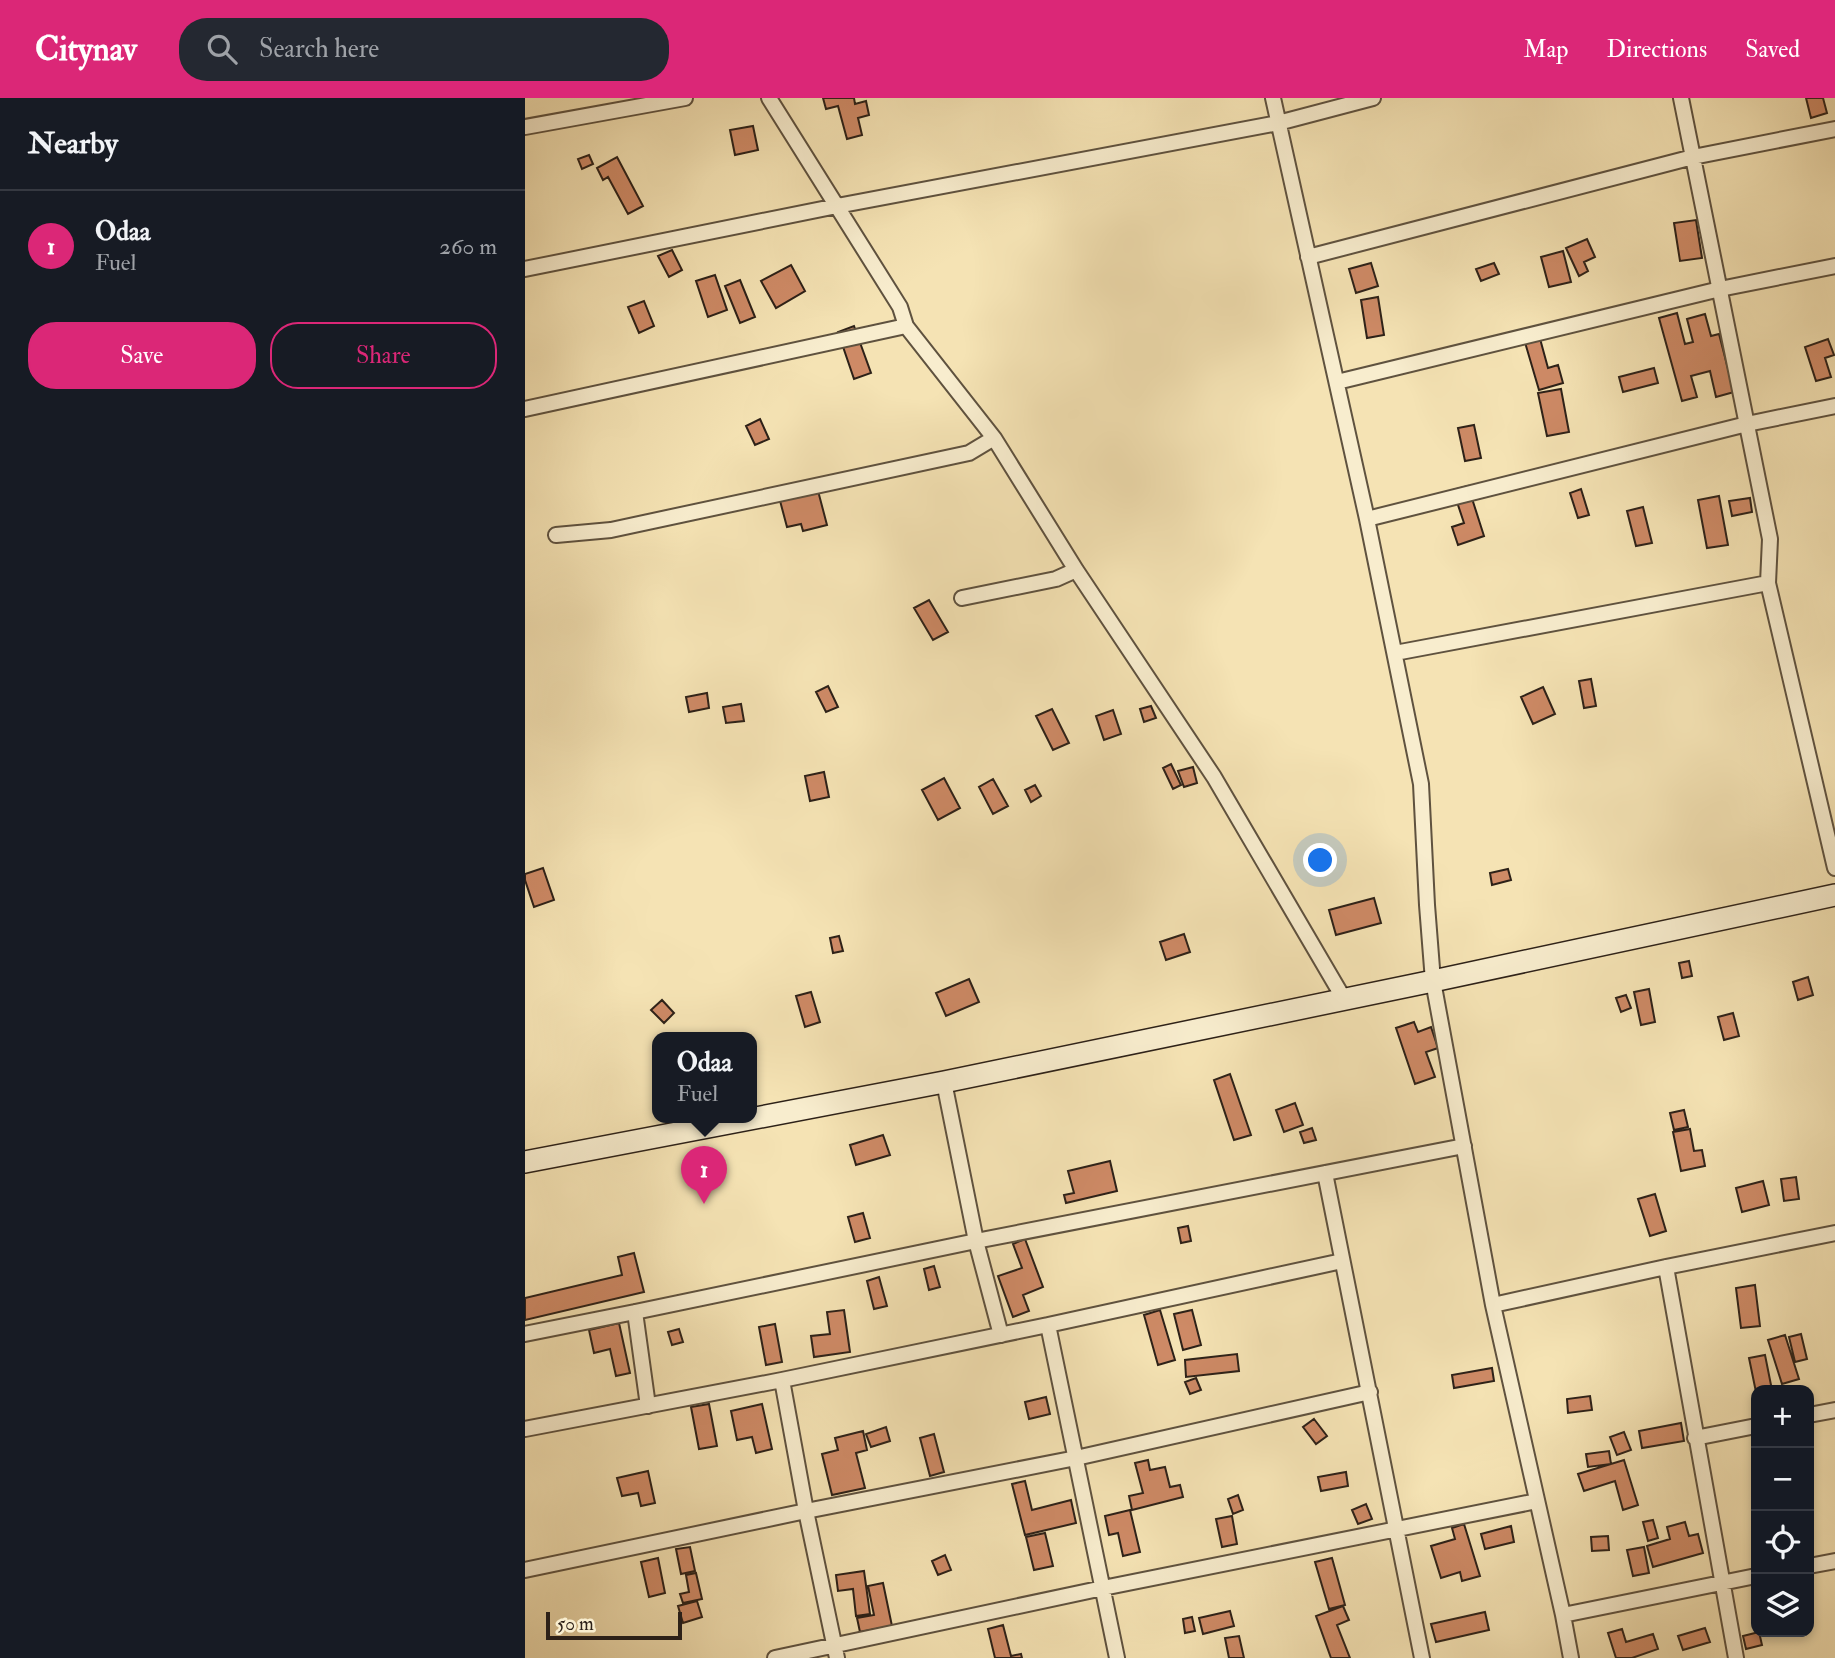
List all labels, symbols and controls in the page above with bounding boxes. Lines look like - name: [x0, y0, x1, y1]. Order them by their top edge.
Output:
- search box: [179, 18, 669, 81]
- text: Citynav: [35, 29, 137, 70]
- icon: search: [203, 30, 241, 68]
- text: Search here: [259, 33, 379, 65]
- text: Map: [1523, 34, 1568, 65]
- text: Directions: [1606, 34, 1707, 65]
- text: Saved: [1745, 34, 1800, 65]
- text: Nearby: [28, 125, 118, 162]
- text: Odaa: [95, 216, 150, 248]
- text: 1: [47, 232, 55, 261]
- text: 260 m: [439, 232, 497, 261]
- text: Fuel: [95, 248, 136, 277]
- button: Save: [28, 322, 256, 389]
- button: Share: [270, 322, 497, 389]
- your location: [1303, 843, 1337, 877]
- popup: [652, 1032, 757, 1123]
- text: Odaa: [677, 1047, 732, 1079]
- text: Fuel: [677, 1079, 718, 1108]
- pin: 1: [681, 1146, 727, 1204]
- map controls: [1751, 1385, 1814, 1637]
- button: +: [1751, 1385, 1814, 1448]
- button: −: [1751, 1448, 1814, 1511]
- button: locate: [1751, 1511, 1814, 1574]
- button: layers: [1751, 1574, 1814, 1637]
- scale bar: [546, 1609, 683, 1641]
- text: 50 m: [557, 1612, 594, 1636]

